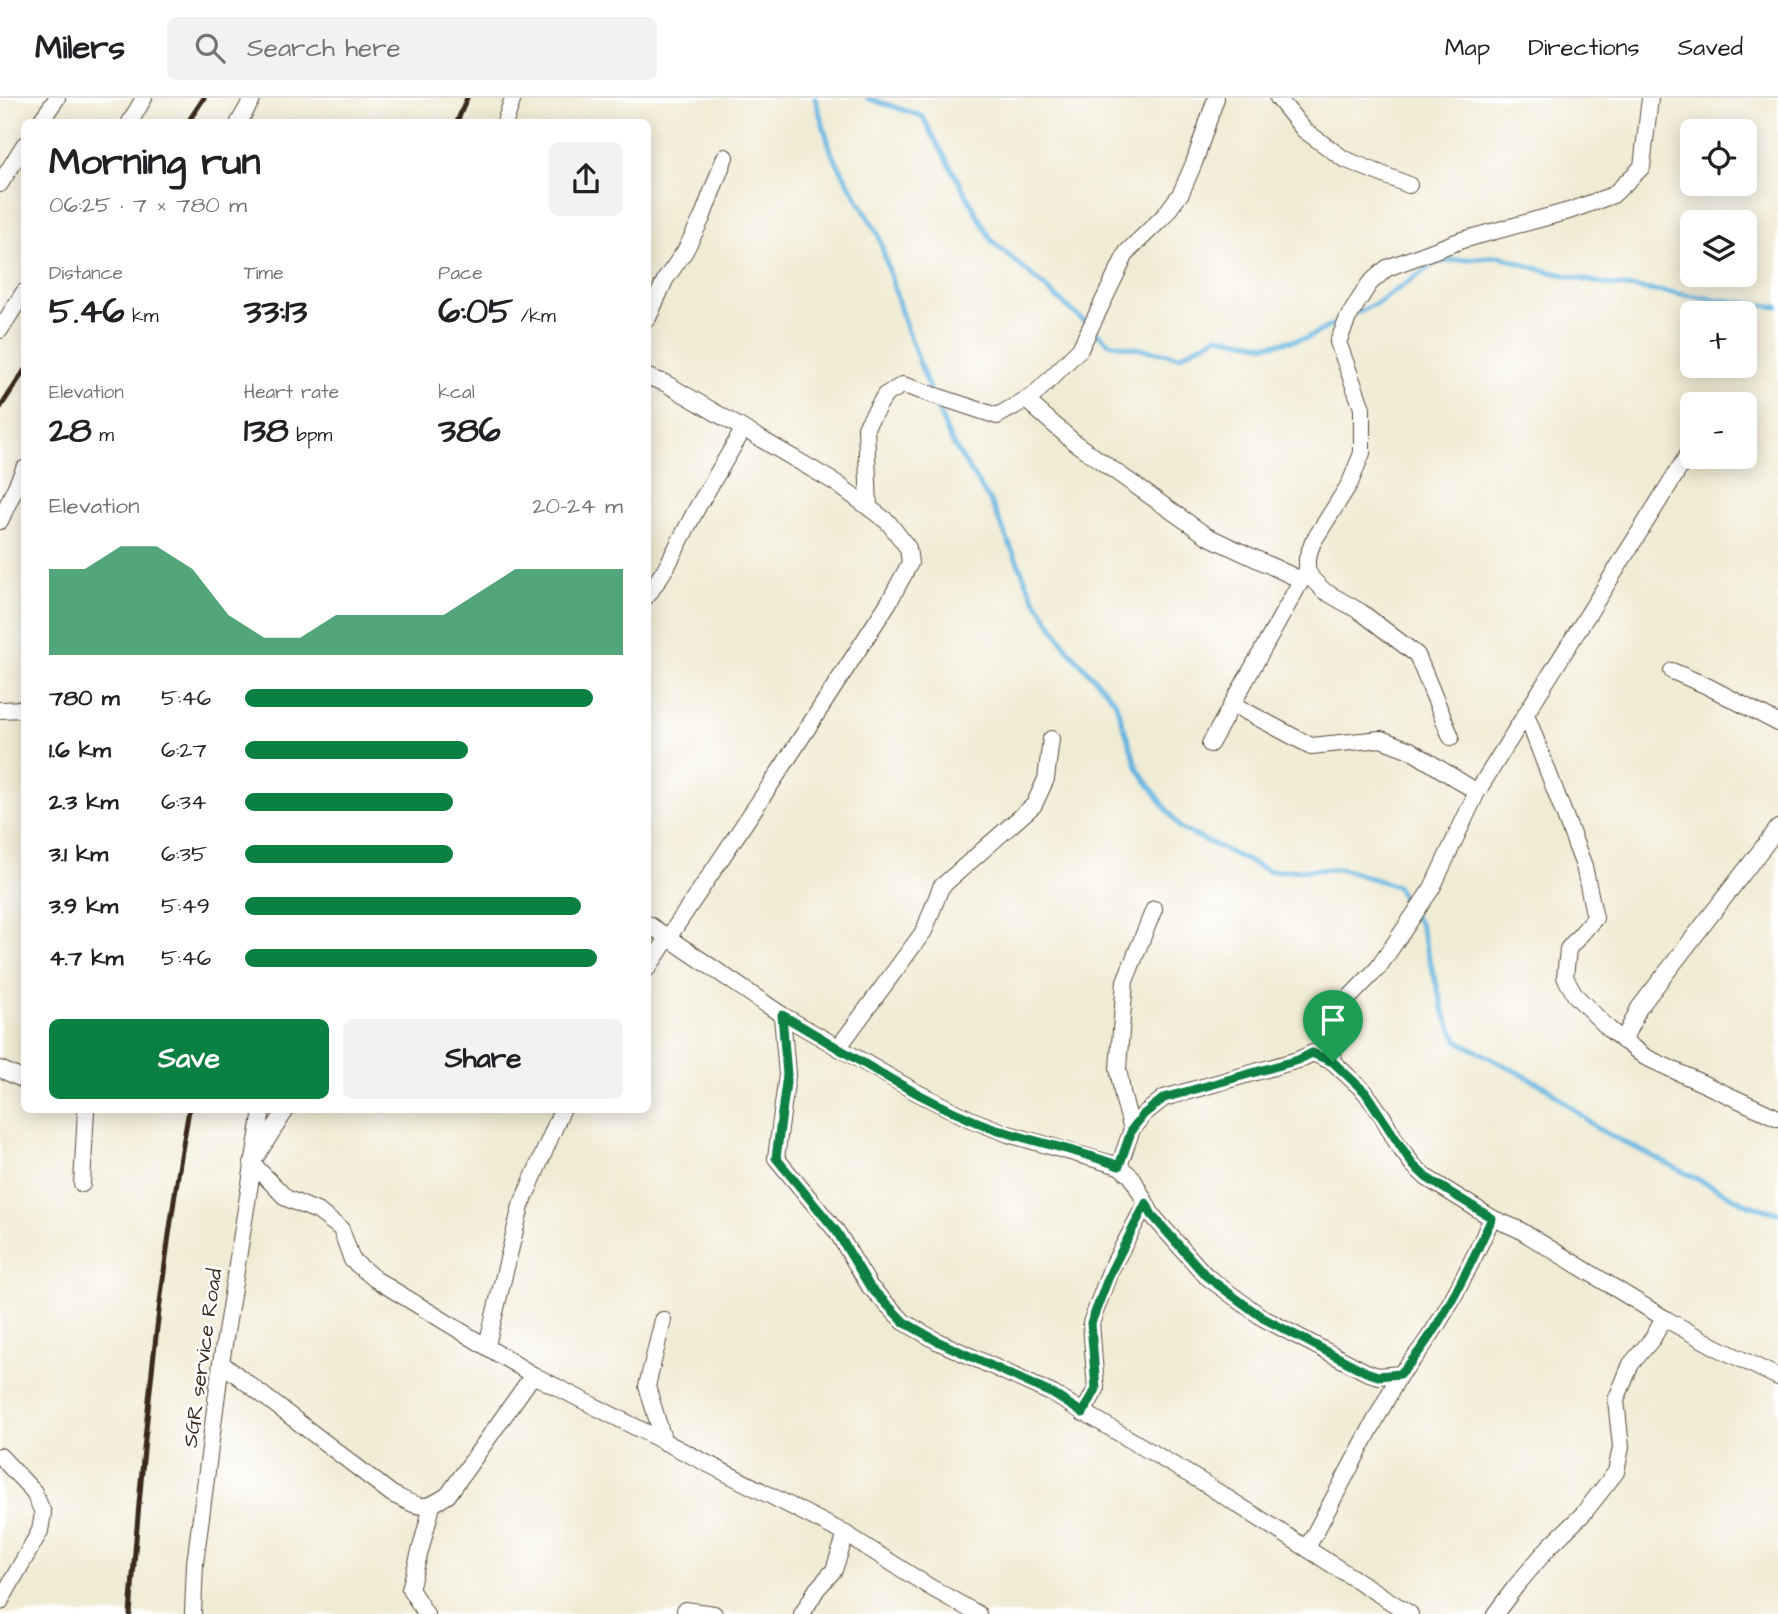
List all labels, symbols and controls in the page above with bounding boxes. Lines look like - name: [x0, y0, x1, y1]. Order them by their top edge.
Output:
- search box: [167, 17, 657, 80]
- text: Milers: [35, 25, 125, 71]
- icon: search: [191, 29, 229, 67]
- text: Search here: [247, 30, 401, 66]
- text: Map: [1445, 31, 1490, 65]
- text: Directions: [1528, 31, 1640, 65]
- text: Saved: [1678, 31, 1743, 65]
- map controls: [1680, 119, 1757, 469]
- button: locate: [1680, 119, 1757, 196]
- text: Morning run: [49, 137, 261, 189]
- button: share: [549, 142, 623, 216]
- text: 06:25 · 7 × 780 m: [49, 189, 247, 221]
- button: layers: [1680, 210, 1757, 287]
- text: Distance: [49, 260, 123, 287]
- text: Time: [244, 260, 283, 287]
- text: Pace: [438, 260, 482, 287]
- text: 5.46: [49, 287, 124, 336]
- text: 33:13: [244, 287, 307, 336]
- text: 6:05: [438, 287, 513, 336]
- button: +: [1680, 301, 1757, 378]
- text: km: [124, 303, 159, 330]
- text: /km: [513, 303, 556, 330]
- text: Elevation: [49, 379, 124, 406]
- text: Heart rate: [244, 379, 339, 406]
- text: kcal: [438, 379, 475, 406]
- button: −: [1680, 392, 1757, 469]
- text: 28: [49, 406, 92, 455]
- text: 138: [244, 406, 289, 455]
- text: 386: [438, 406, 501, 455]
- text: m: [92, 422, 114, 449]
- text: bpm: [289, 422, 332, 449]
- text: Elevation: [49, 490, 140, 522]
- text: 20–24 m: [532, 490, 623, 522]
- text: 780 m: [49, 682, 120, 714]
- text: 5:46: [161, 682, 211, 714]
- text: 1.6 km: [49, 734, 111, 766]
- text: 6:27: [161, 734, 207, 766]
- text: 2.3 km: [49, 786, 118, 818]
- text: 6:34: [161, 786, 207, 818]
- text: 3.1 km: [49, 838, 108, 870]
- text: 6:35: [161, 838, 207, 870]
- text: 3.9 km: [49, 890, 118, 922]
- text: 5:49: [161, 890, 210, 922]
- text: 4.7 km: [49, 942, 123, 974]
- text: 5:46: [161, 942, 211, 974]
- pin: [1303, 990, 1363, 1062]
- icon: arrive: [1314, 1001, 1352, 1039]
- button: Save: [49, 1019, 329, 1099]
- button: Share: [343, 1019, 623, 1099]
- street label: SGR service Road: [176, 1267, 229, 1449]

